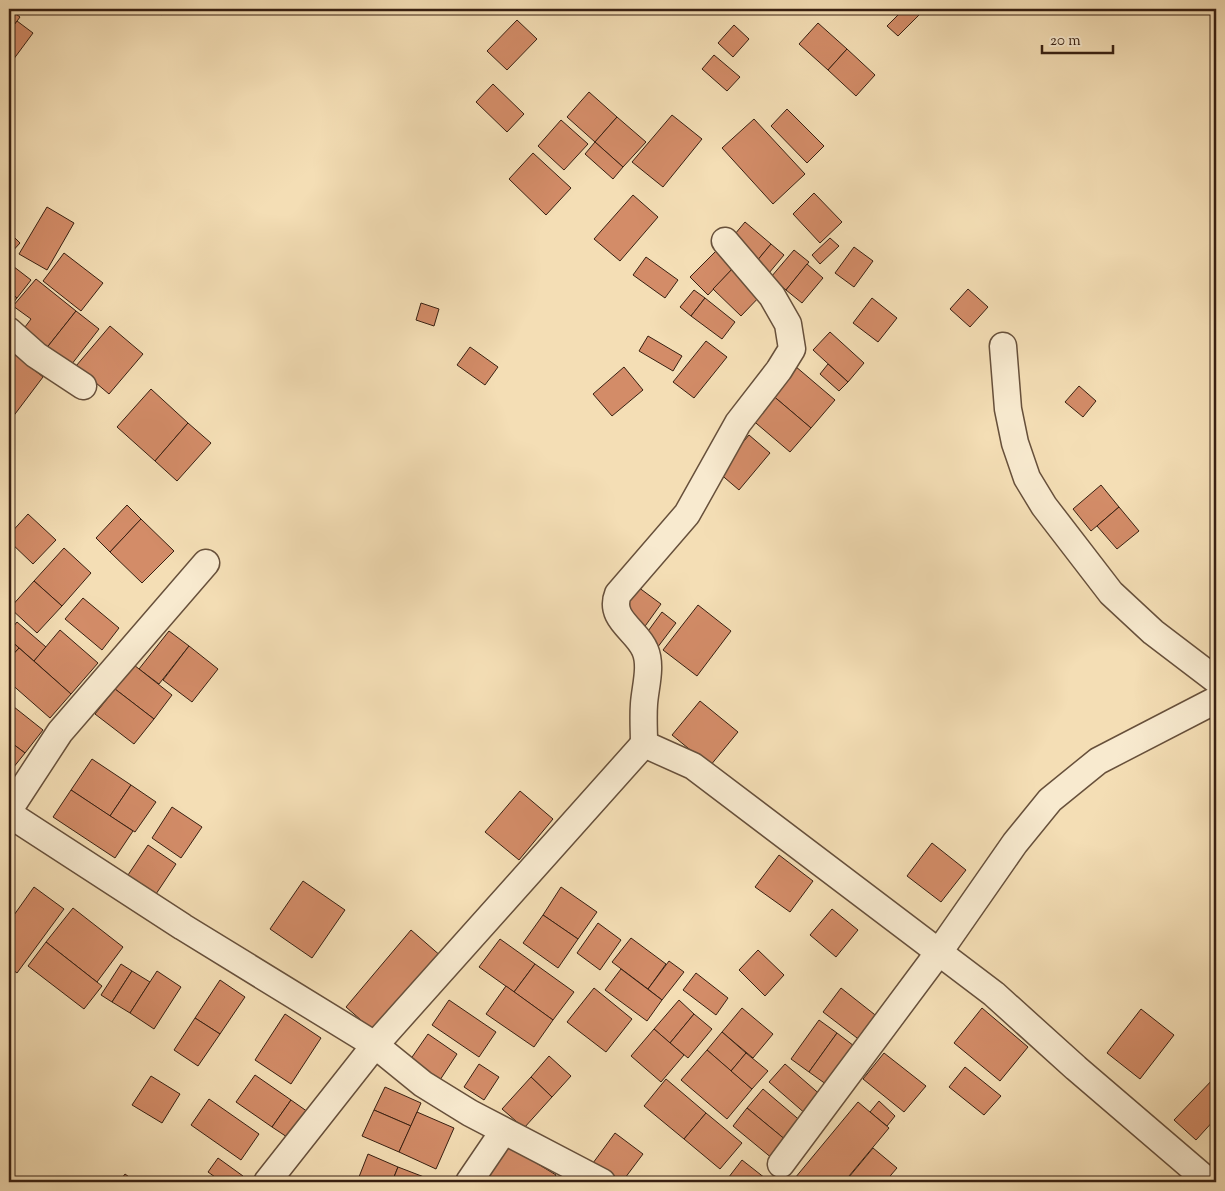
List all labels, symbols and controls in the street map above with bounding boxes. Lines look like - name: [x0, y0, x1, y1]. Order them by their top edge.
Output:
- scale bar: [1042, 22, 1114, 54]
- text: 20 m: [1050, 31, 1081, 52]

